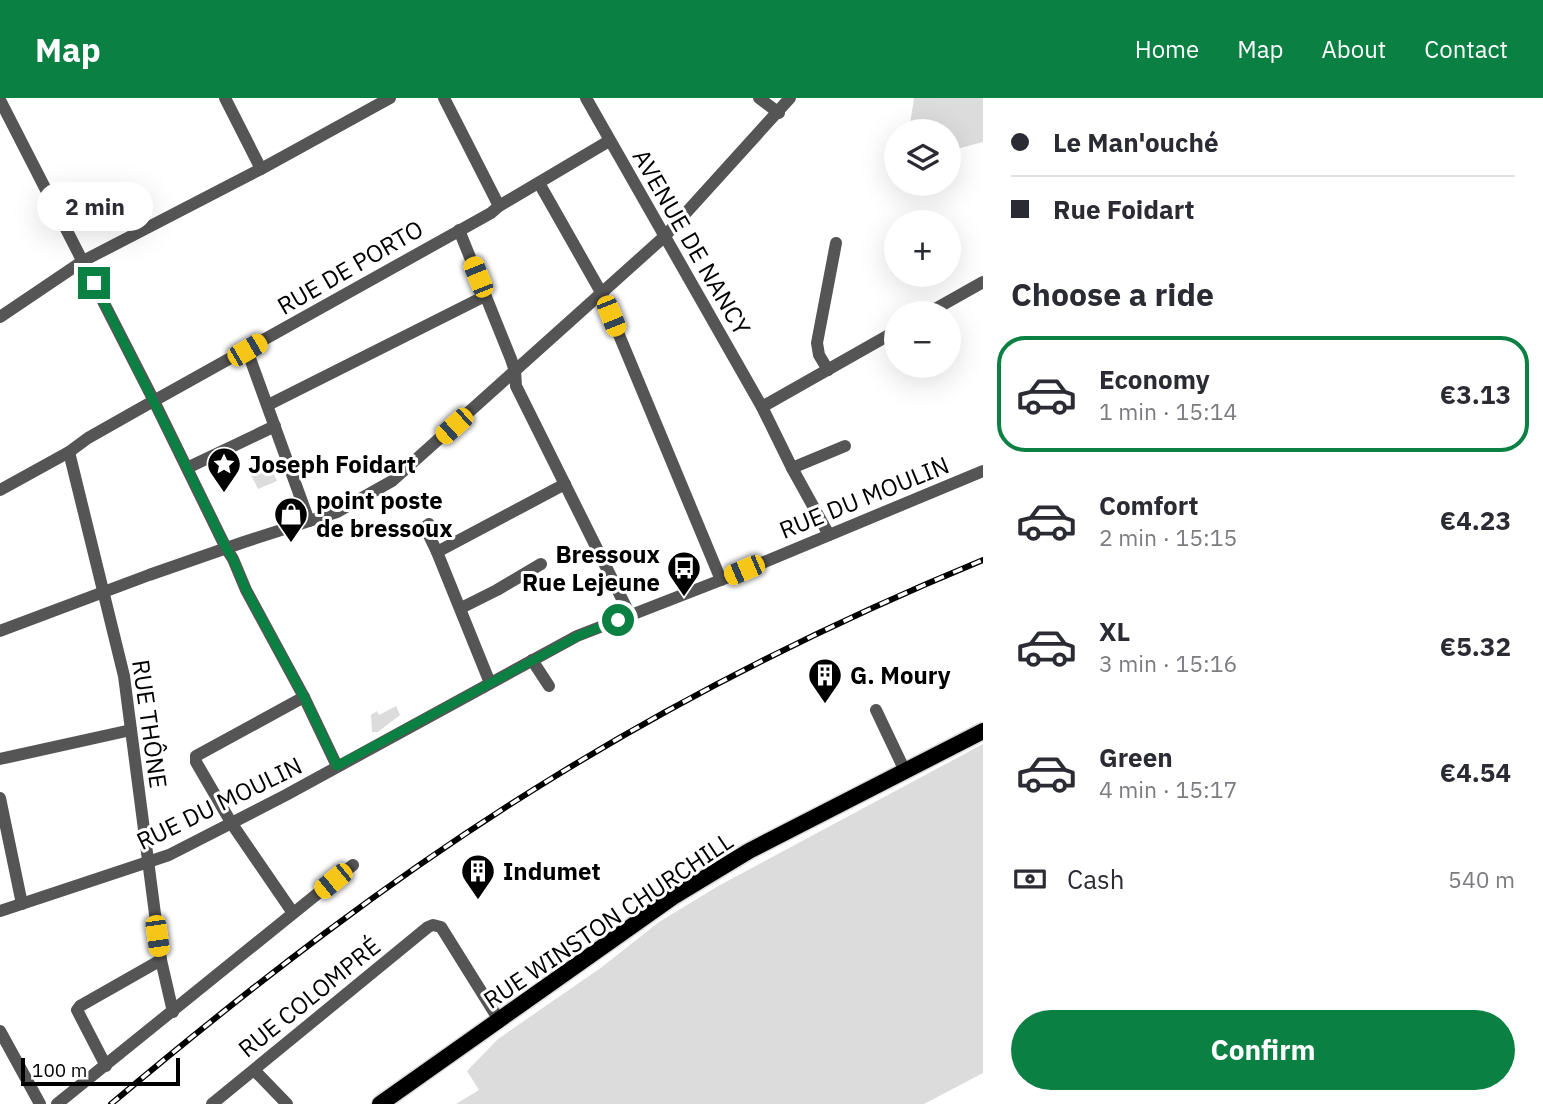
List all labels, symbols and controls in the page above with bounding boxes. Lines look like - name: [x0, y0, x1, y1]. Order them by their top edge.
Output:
- text: Map: [35, 28, 101, 71]
- text: Home: [1135, 33, 1199, 65]
- text: Map: [1237, 33, 1283, 65]
- text: About: [1321, 33, 1386, 65]
- text: Contact: [1424, 33, 1508, 65]
- map controls: [884, 119, 961, 378]
- button: layers: [884, 119, 961, 196]
- text: Le Man'ouché: [1053, 125, 1219, 159]
- street label: AVENUE DE NANCY: [626, 143, 758, 341]
- callout: 2 min: [36, 181, 152, 230]
- text: 2 min: [65, 191, 125, 221]
- text: Rue Foidart: [1053, 192, 1194, 226]
- button: +: [884, 210, 961, 287]
- street label: RUE DE PORTO: [271, 212, 429, 322]
- car: [461, 254, 496, 300]
- route end: [78, 267, 110, 299]
- text: Choose a ride: [1011, 273, 1214, 315]
- car: [594, 293, 629, 339]
- button: −: [884, 301, 961, 378]
- car: [224, 330, 271, 370]
- text: Economy: [1099, 362, 1210, 396]
- icon: car: [1015, 363, 1078, 426]
- text: €3.13: [1440, 377, 1511, 411]
- text: 1 min · 15:14: [1099, 396, 1237, 426]
- car: [432, 404, 477, 448]
- place icon: Joseph Foidart: [205, 445, 243, 494]
- place label: Joseph Foidart: [248, 448, 416, 480]
- street label: RUE DU MOULIN: [774, 448, 954, 546]
- place label: point poste de bressoux: [316, 484, 453, 544]
- text: Comfort: [1099, 488, 1198, 522]
- icon: car: [1015, 489, 1078, 552]
- shop icon: point poste de bressoux: [272, 495, 310, 544]
- text: €4.23: [1440, 503, 1511, 537]
- text: 2 min · 15:15: [1099, 522, 1237, 552]
- place label: Bressoux Rue Lejeune: [522, 538, 661, 598]
- bus stop icon: Bressoux Rue Lejeune: [665, 549, 703, 598]
- car: [721, 552, 768, 588]
- route start: [602, 604, 634, 636]
- text: XL: [1099, 614, 1130, 648]
- icon: car: [1015, 615, 1078, 678]
- text: €5.32: [1440, 629, 1511, 663]
- text: 3 min · 15:16: [1099, 648, 1237, 678]
- building icon: G. Moury: [806, 656, 844, 705]
- street label: RUE THÔNE: [125, 658, 175, 790]
- place label: G. Moury: [850, 659, 951, 691]
- text: Green: [1099, 740, 1173, 774]
- icon: car: [1015, 741, 1078, 804]
- street label: RUE DU MOULIN: [131, 749, 307, 857]
- text: €4.54: [1440, 755, 1511, 789]
- text: 4 min · 15:17: [1099, 774, 1237, 804]
- street label: RUE WINSTON CHURCHILL: [477, 824, 739, 1016]
- building icon: Indumet: [459, 852, 497, 901]
- place label: Indumet: [503, 855, 601, 887]
- car: [311, 860, 356, 902]
- icon: cash: [1011, 860, 1049, 898]
- text: Cash: [1067, 862, 1124, 896]
- text: 540 m: [1448, 864, 1515, 894]
- car: [144, 914, 171, 958]
- street label: RUE COLOMPRÉ: [231, 930, 387, 1064]
- button: Confirm: [1011, 1010, 1515, 1090]
- scale bar: [21, 1055, 180, 1087]
- text: 100 m: [32, 1058, 87, 1082]

